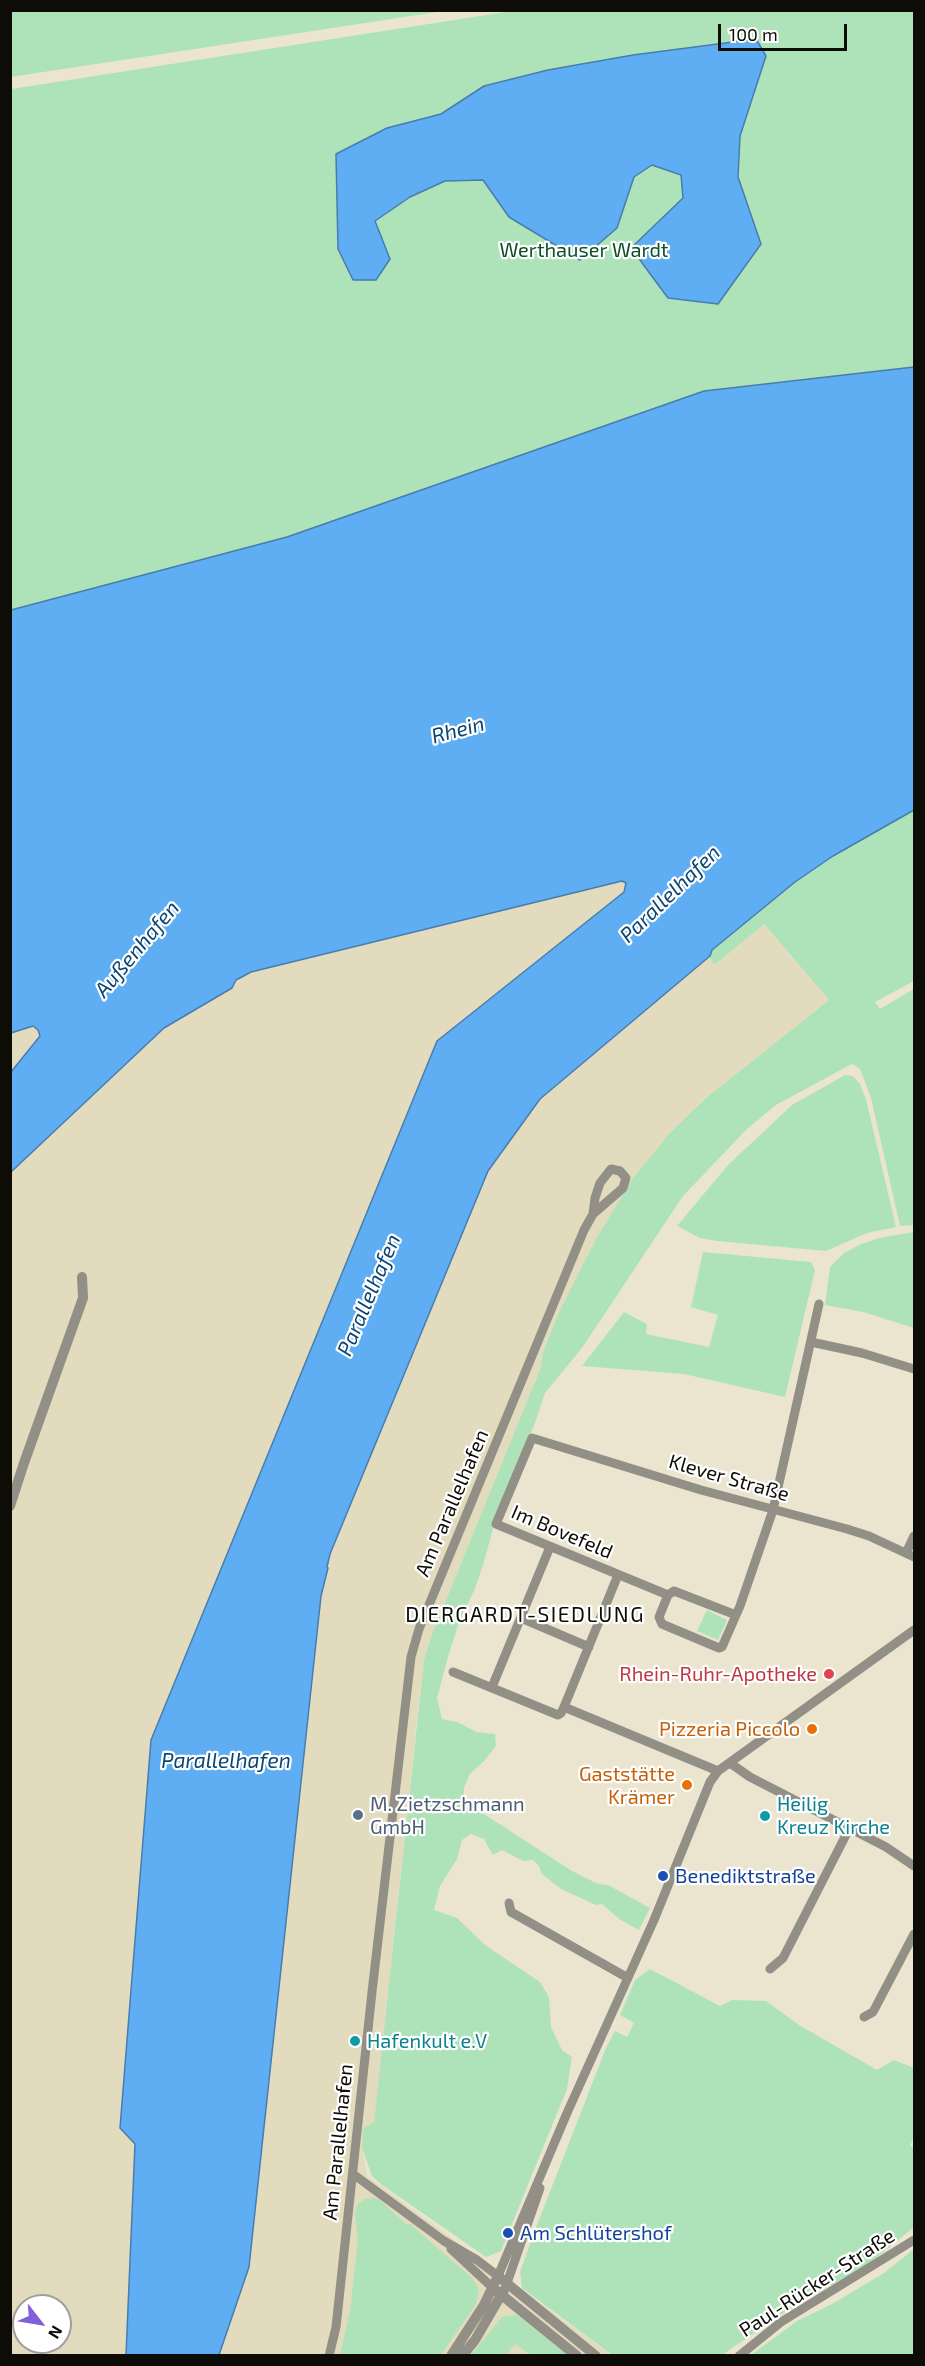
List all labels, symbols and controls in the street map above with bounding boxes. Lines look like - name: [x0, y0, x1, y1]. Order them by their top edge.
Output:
- scale bar: [721, 12, 850, 50]
- text: 100 m: [729, 23, 778, 45]
- park label: Werthauser Wardt: [500, 238, 668, 262]
- water label: Rhein: [429, 711, 487, 749]
- water label: Parallelhafen: [615, 840, 725, 948]
- water label: Außenhafen: [89, 896, 185, 1002]
- water label: Parallelhafen: [332, 1230, 406, 1360]
- street label: Am Parallelhafen: [410, 1426, 494, 1580]
- street label: Klever Straße: [666, 1449, 792, 1507]
- street label: Im Bovefeld: [508, 1500, 616, 1564]
- district label: DIERGARDT-SIEDLUNG: [405, 1602, 645, 1628]
- place label: Rhein-Ruhr-Apotheke: [619, 1662, 817, 1686]
- marker: Rhein-Ruhr-Apotheke: [822, 1667, 836, 1681]
- place label: Pizzeria Piccolo: [659, 1717, 800, 1741]
- marker: Pizzeria Piccolo: [805, 1722, 819, 1736]
- water label: Parallelhafen: [161, 1748, 291, 1774]
- place label: Gaststätte Krämer: [579, 1762, 675, 1809]
- marker: Gaststätte Krämer: [680, 1778, 694, 1792]
- place label: M. Zietzschmann GmbH: [370, 1792, 525, 1839]
- place label: Heilig Kreuz Kirche: [777, 1792, 890, 1839]
- marker: M. Zietzschmann GmbH: [351, 1808, 365, 1822]
- marker: Heilig Kreuz Kirche: [758, 1809, 772, 1823]
- place label: Benediktstraße: [675, 1864, 816, 1888]
- marker: Benediktstraße: [656, 1869, 670, 1883]
- place label: Hafenkult e.V: [367, 2029, 487, 2053]
- marker: Hafenkult e.V: [348, 2034, 362, 2048]
- street label: Am Parallelhafen: [318, 2063, 358, 2221]
- place label: Am Schlütershof: [520, 2221, 671, 2245]
- street label: Paul-Rücker-Straße: [735, 2224, 899, 2342]
- marker: Am Schlütershof: [501, 2226, 515, 2240]
- north arrow: [12, 2294, 72, 2354]
- text: N: [45, 2323, 67, 2342]

